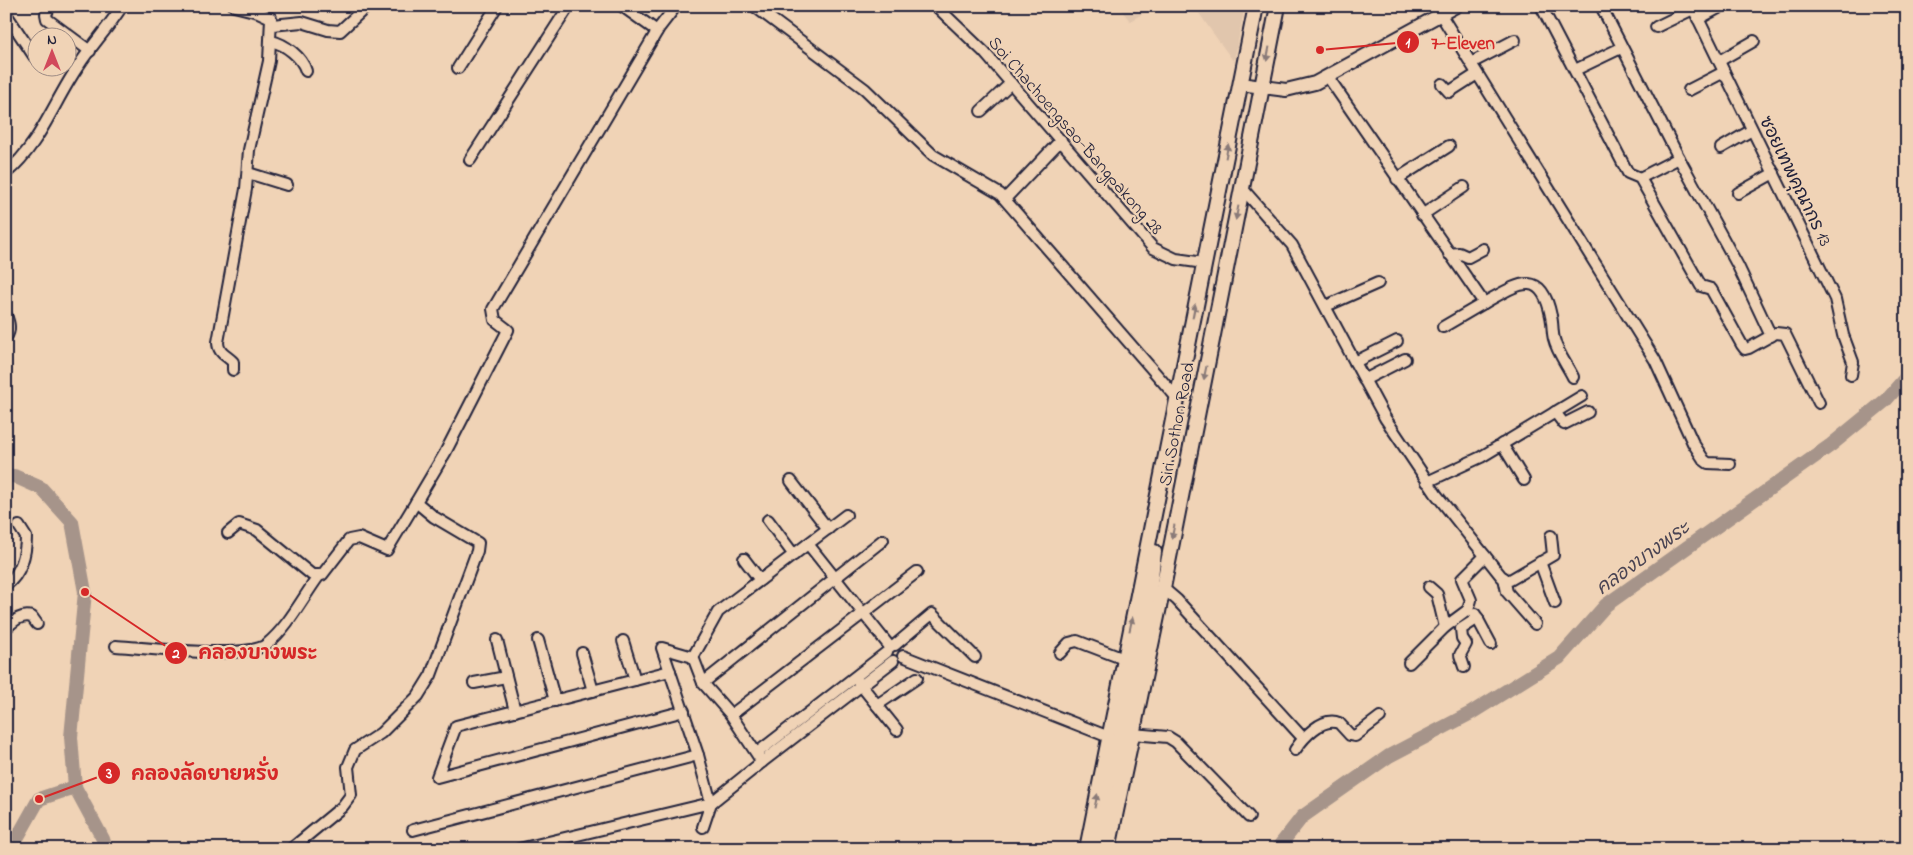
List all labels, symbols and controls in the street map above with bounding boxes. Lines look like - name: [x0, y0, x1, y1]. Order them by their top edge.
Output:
- callout: 7-Eleven: [1396, 25, 1505, 59]
- north arrow: [28, 28, 78, 78]
- text: N: [47, 30, 57, 51]
- street label: Soi Chachoengsao-Bangpakong 28: [980, 31, 1168, 242]
- text: 7-Eleven: [1431, 31, 1495, 58]
- text: 1: [1406, 32, 1411, 54]
- one-way arrow: [1264, 47, 1272, 62]
- street label: ซอยเทพคุณากร 13: [1751, 112, 1837, 251]
- one-way arrow: [1223, 143, 1231, 159]
- one-way arrow: [1232, 206, 1240, 222]
- one-way arrow: [1191, 302, 1199, 318]
- street label: Siri Sothon Road: [1153, 360, 1203, 488]
- one-way arrow: [1201, 365, 1209, 380]
- water label: คลองบางพระ: [1591, 515, 1698, 602]
- one-way arrow: [1169, 525, 1177, 541]
- one-way arrow: [1127, 617, 1135, 632]
- callout: คลองบางพระ: [164, 636, 328, 670]
- text: คลองบางพระ: [199, 641, 317, 668]
- text: 2: [171, 643, 180, 665]
- callout: คลองลัดยายหรั่ง: [96, 756, 289, 790]
- text: คลองลัดยายหรั่ง: [131, 756, 279, 789]
- text: 3: [105, 763, 112, 785]
- one-way arrow: [1093, 793, 1101, 809]

